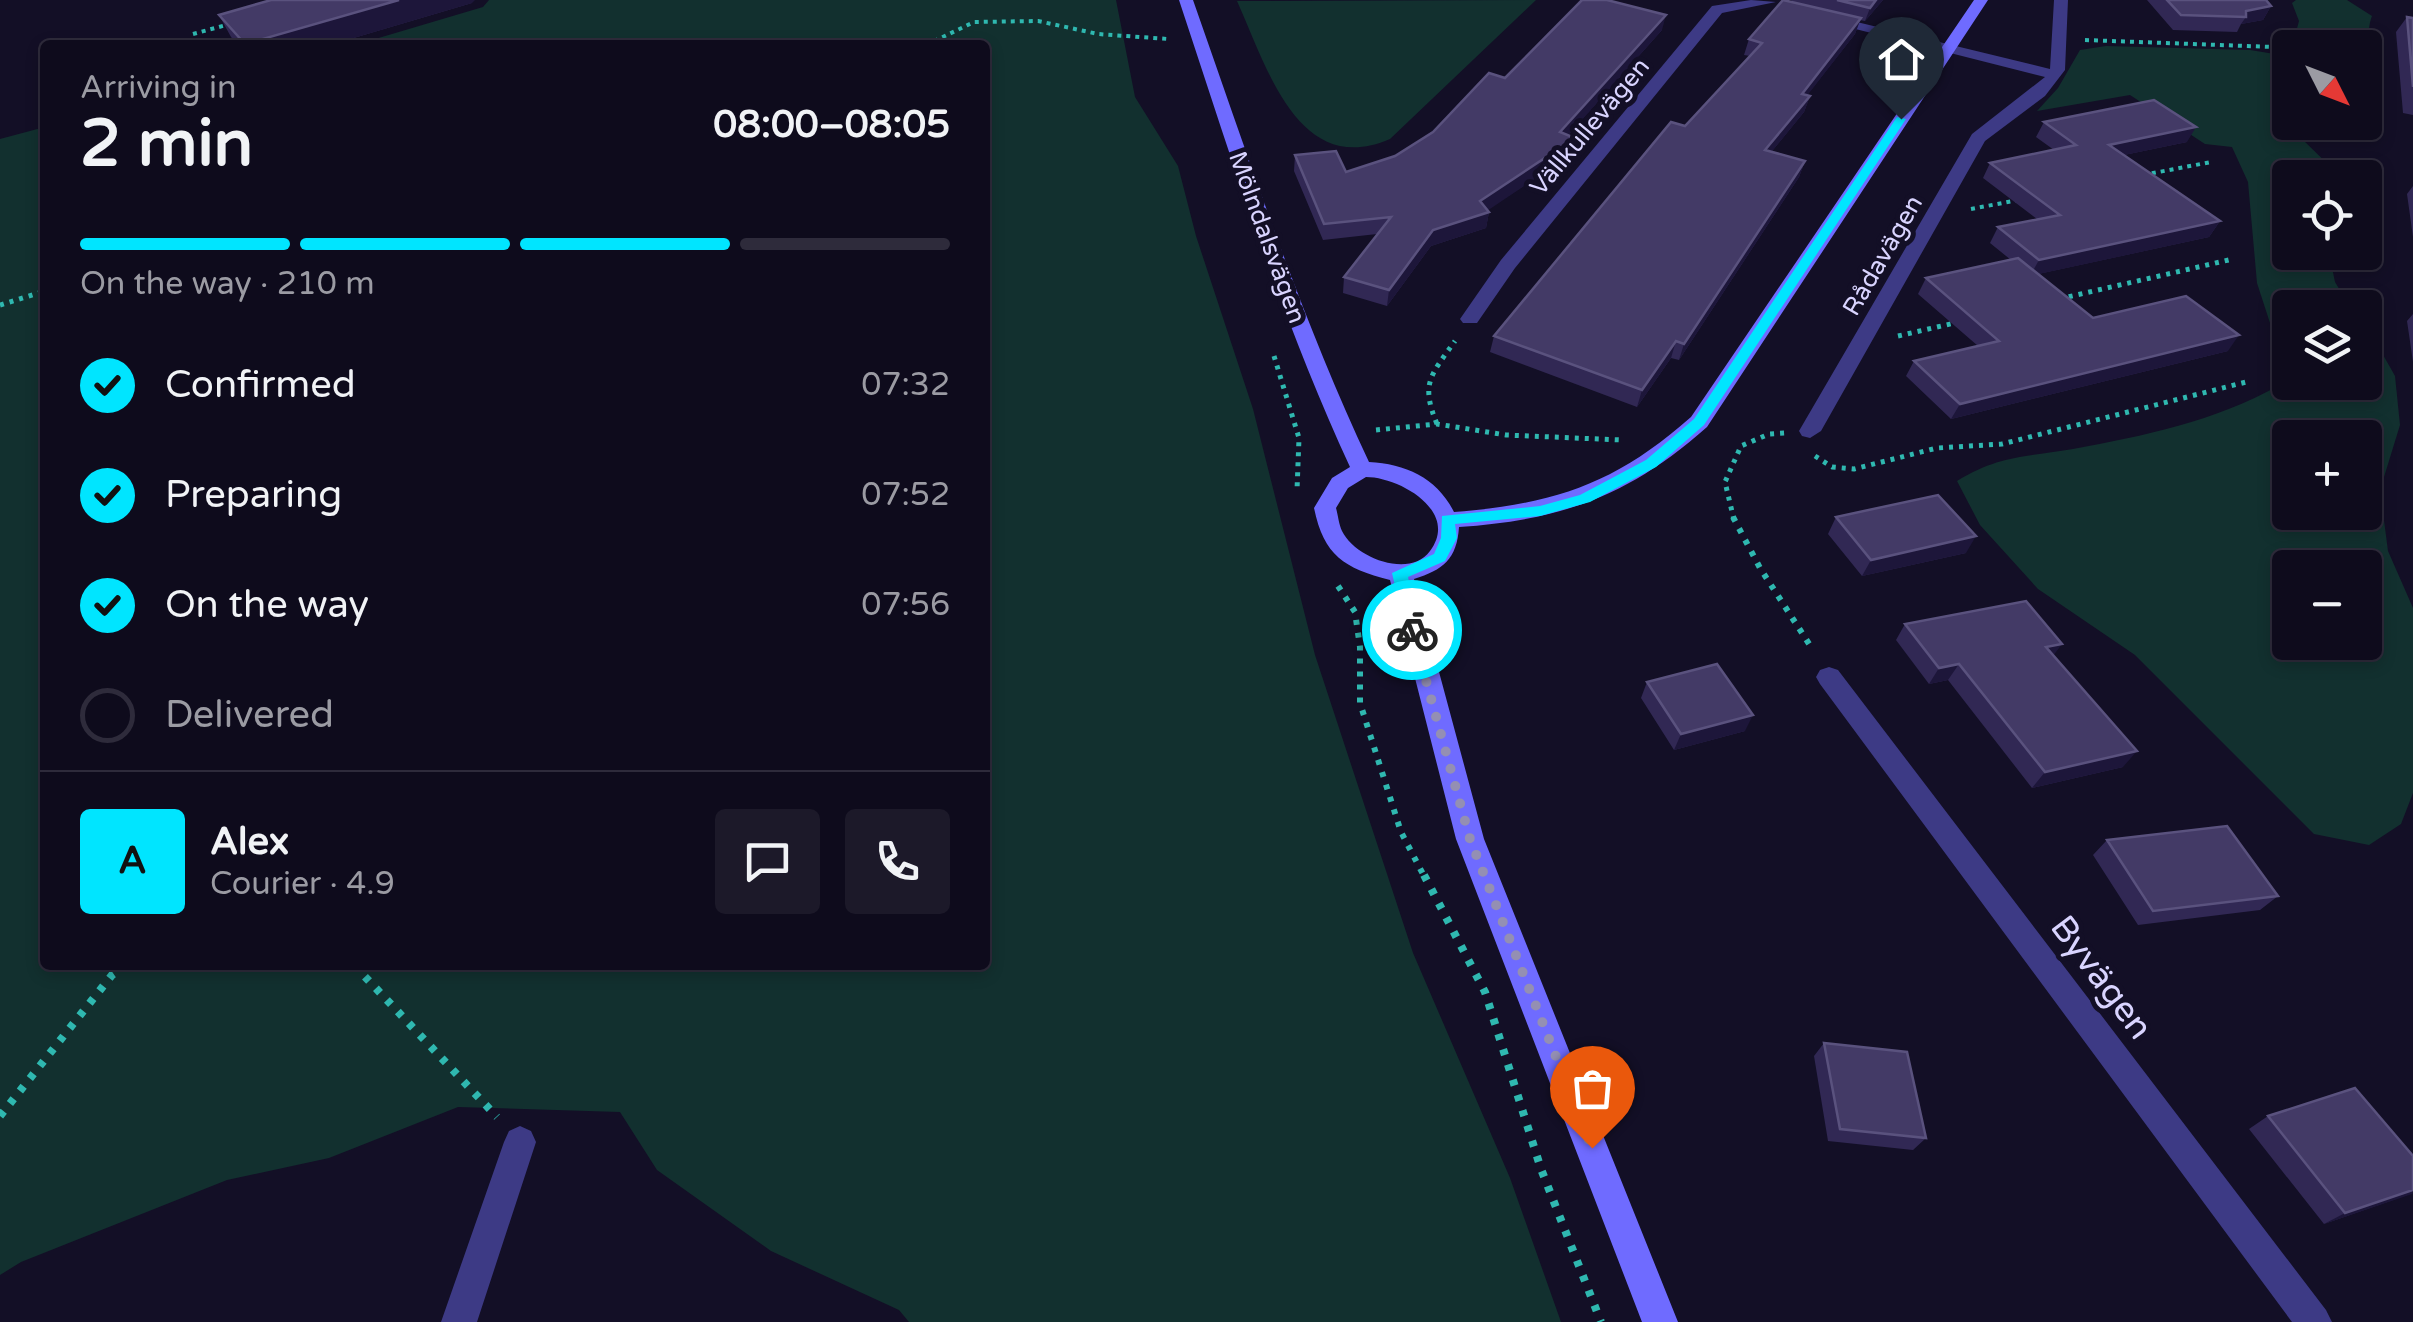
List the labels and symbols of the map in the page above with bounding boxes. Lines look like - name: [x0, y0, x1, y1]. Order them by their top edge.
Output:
- pin: [1859, 17, 1944, 120]
- north arrow: [2272, 30, 2382, 140]
- street label: Vällkullevägen: [1524, 52, 1656, 201]
- street label: Mölndalsvägen: [1222, 147, 1312, 327]
- street label: Rådavägen: [1836, 190, 1929, 321]
- courier: [1362, 580, 1462, 680]
- street label: Byvägen: [2041, 908, 2161, 1048]
- pin: [1550, 1046, 1635, 1149]

